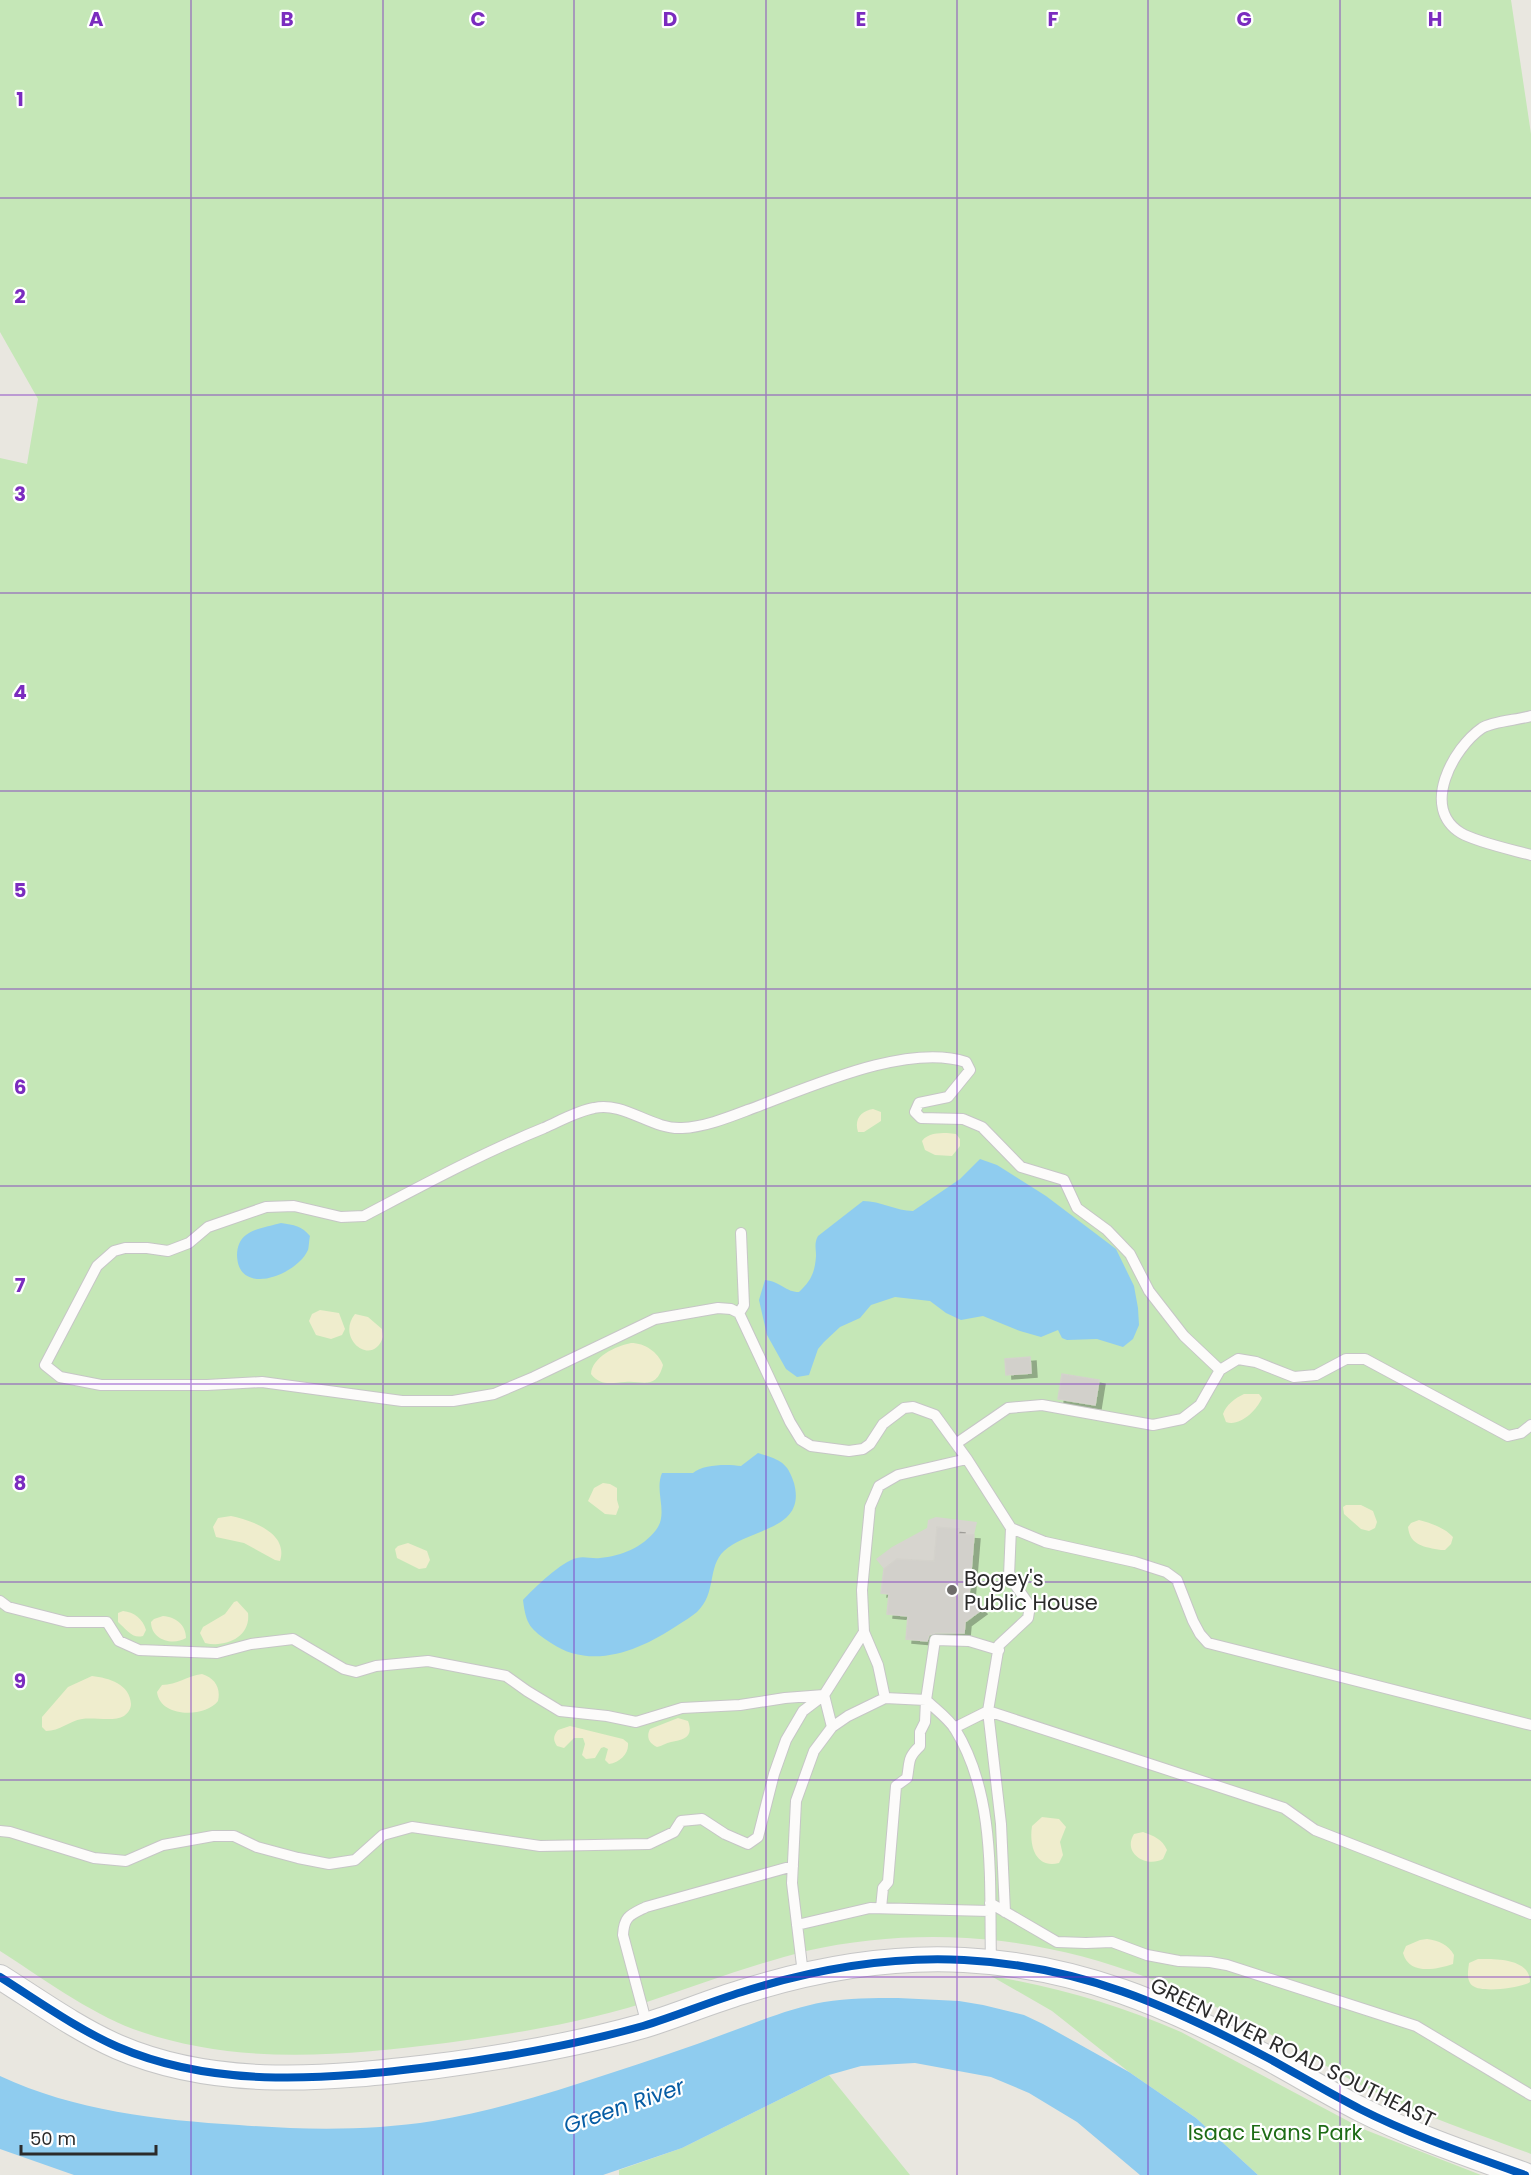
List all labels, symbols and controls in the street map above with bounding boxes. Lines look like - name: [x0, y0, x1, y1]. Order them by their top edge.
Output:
- text: A: [89, 5, 104, 33]
- text: B: [280, 5, 294, 33]
- text: C: [470, 5, 486, 33]
- text: D: [663, 5, 677, 33]
- text: E: [856, 5, 866, 33]
- text: F: [1048, 5, 1059, 33]
- text: G: [1236, 5, 1252, 33]
- text: H: [1428, 5, 1442, 33]
- text: 1: [16, 85, 24, 113]
- text: 2: [14, 282, 26, 310]
- text: 3: [14, 480, 26, 508]
- text: 4: [13, 678, 27, 706]
- text: 5: [14, 876, 27, 904]
- text: 6: [14, 1073, 26, 1101]
- text: 7: [15, 1271, 26, 1299]
- text: 8: [14, 1469, 26, 1497]
- place label: Bogey's Public House: [964, 1564, 1098, 1617]
- marker: Bogey's Public House: [945, 1583, 959, 1597]
- text: 9: [14, 1667, 26, 1695]
- street label: GREEN RIVER ROAD SOUTHEAST: [1146, 1970, 1440, 2134]
- water label: Green River: [559, 2071, 689, 2141]
- scale bar: [21, 2118, 156, 2156]
- park label: Isaac Evans Park: [1188, 2118, 1363, 2147]
- text: 50 m: [30, 2126, 76, 2151]

